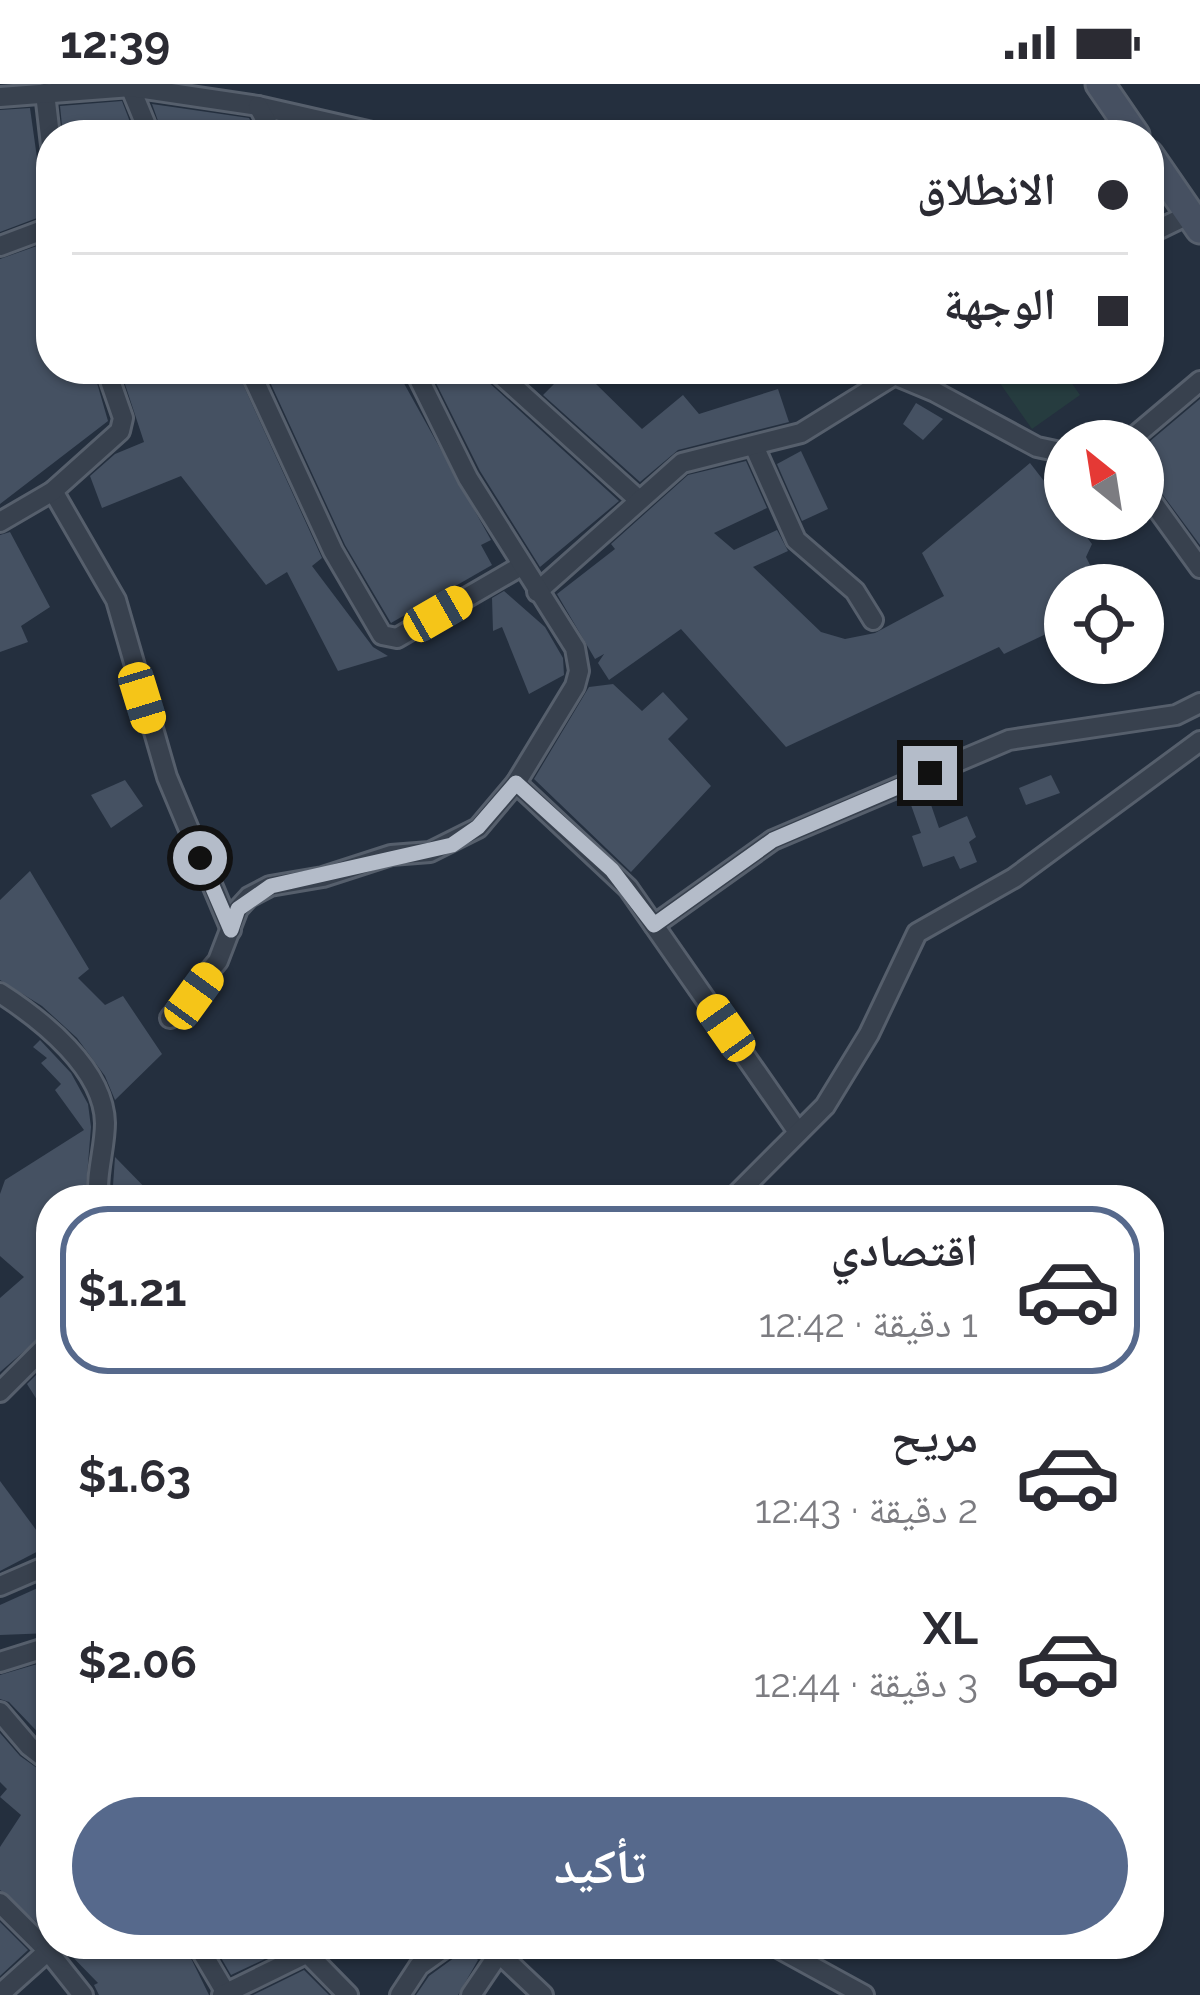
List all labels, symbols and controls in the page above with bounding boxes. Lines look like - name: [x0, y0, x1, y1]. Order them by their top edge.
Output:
- text: 12:39: [60, 16, 170, 69]
- text: الانطلاق: [917, 163, 1056, 216]
- text: الوجهة: [943, 278, 1056, 331]
- north arrow: [1044, 420, 1164, 540]
- map controls: [1044, 420, 1164, 684]
- button: locate: [1044, 564, 1164, 684]
- car: [398, 580, 478, 648]
- car: [114, 658, 170, 738]
- route end: [903, 746, 957, 800]
- route start: [173, 831, 227, 885]
- car: [158, 956, 230, 1036]
- car: [691, 988, 761, 1068]
- text: اقتصادي: [831, 1224, 978, 1277]
- icon: car: [1014, 1236, 1122, 1344]
- text: $1.21: [78, 1264, 187, 1317]
- text: 1 دقيقة · 12:42: [759, 1300, 978, 1346]
- text: مريح: [891, 1410, 978, 1463]
- icon: car: [1014, 1422, 1122, 1530]
- text: $1.63: [78, 1450, 191, 1503]
- text: 2 دقيقة · 12:43: [755, 1486, 978, 1532]
- text: XL: [923, 1602, 978, 1655]
- icon: car: [1014, 1608, 1122, 1716]
- text: $2.06: [78, 1636, 197, 1689]
- text: 3 دقيقة · 12:44: [754, 1660, 978, 1706]
- button: تأكيد: [72, 1797, 1128, 1935]

